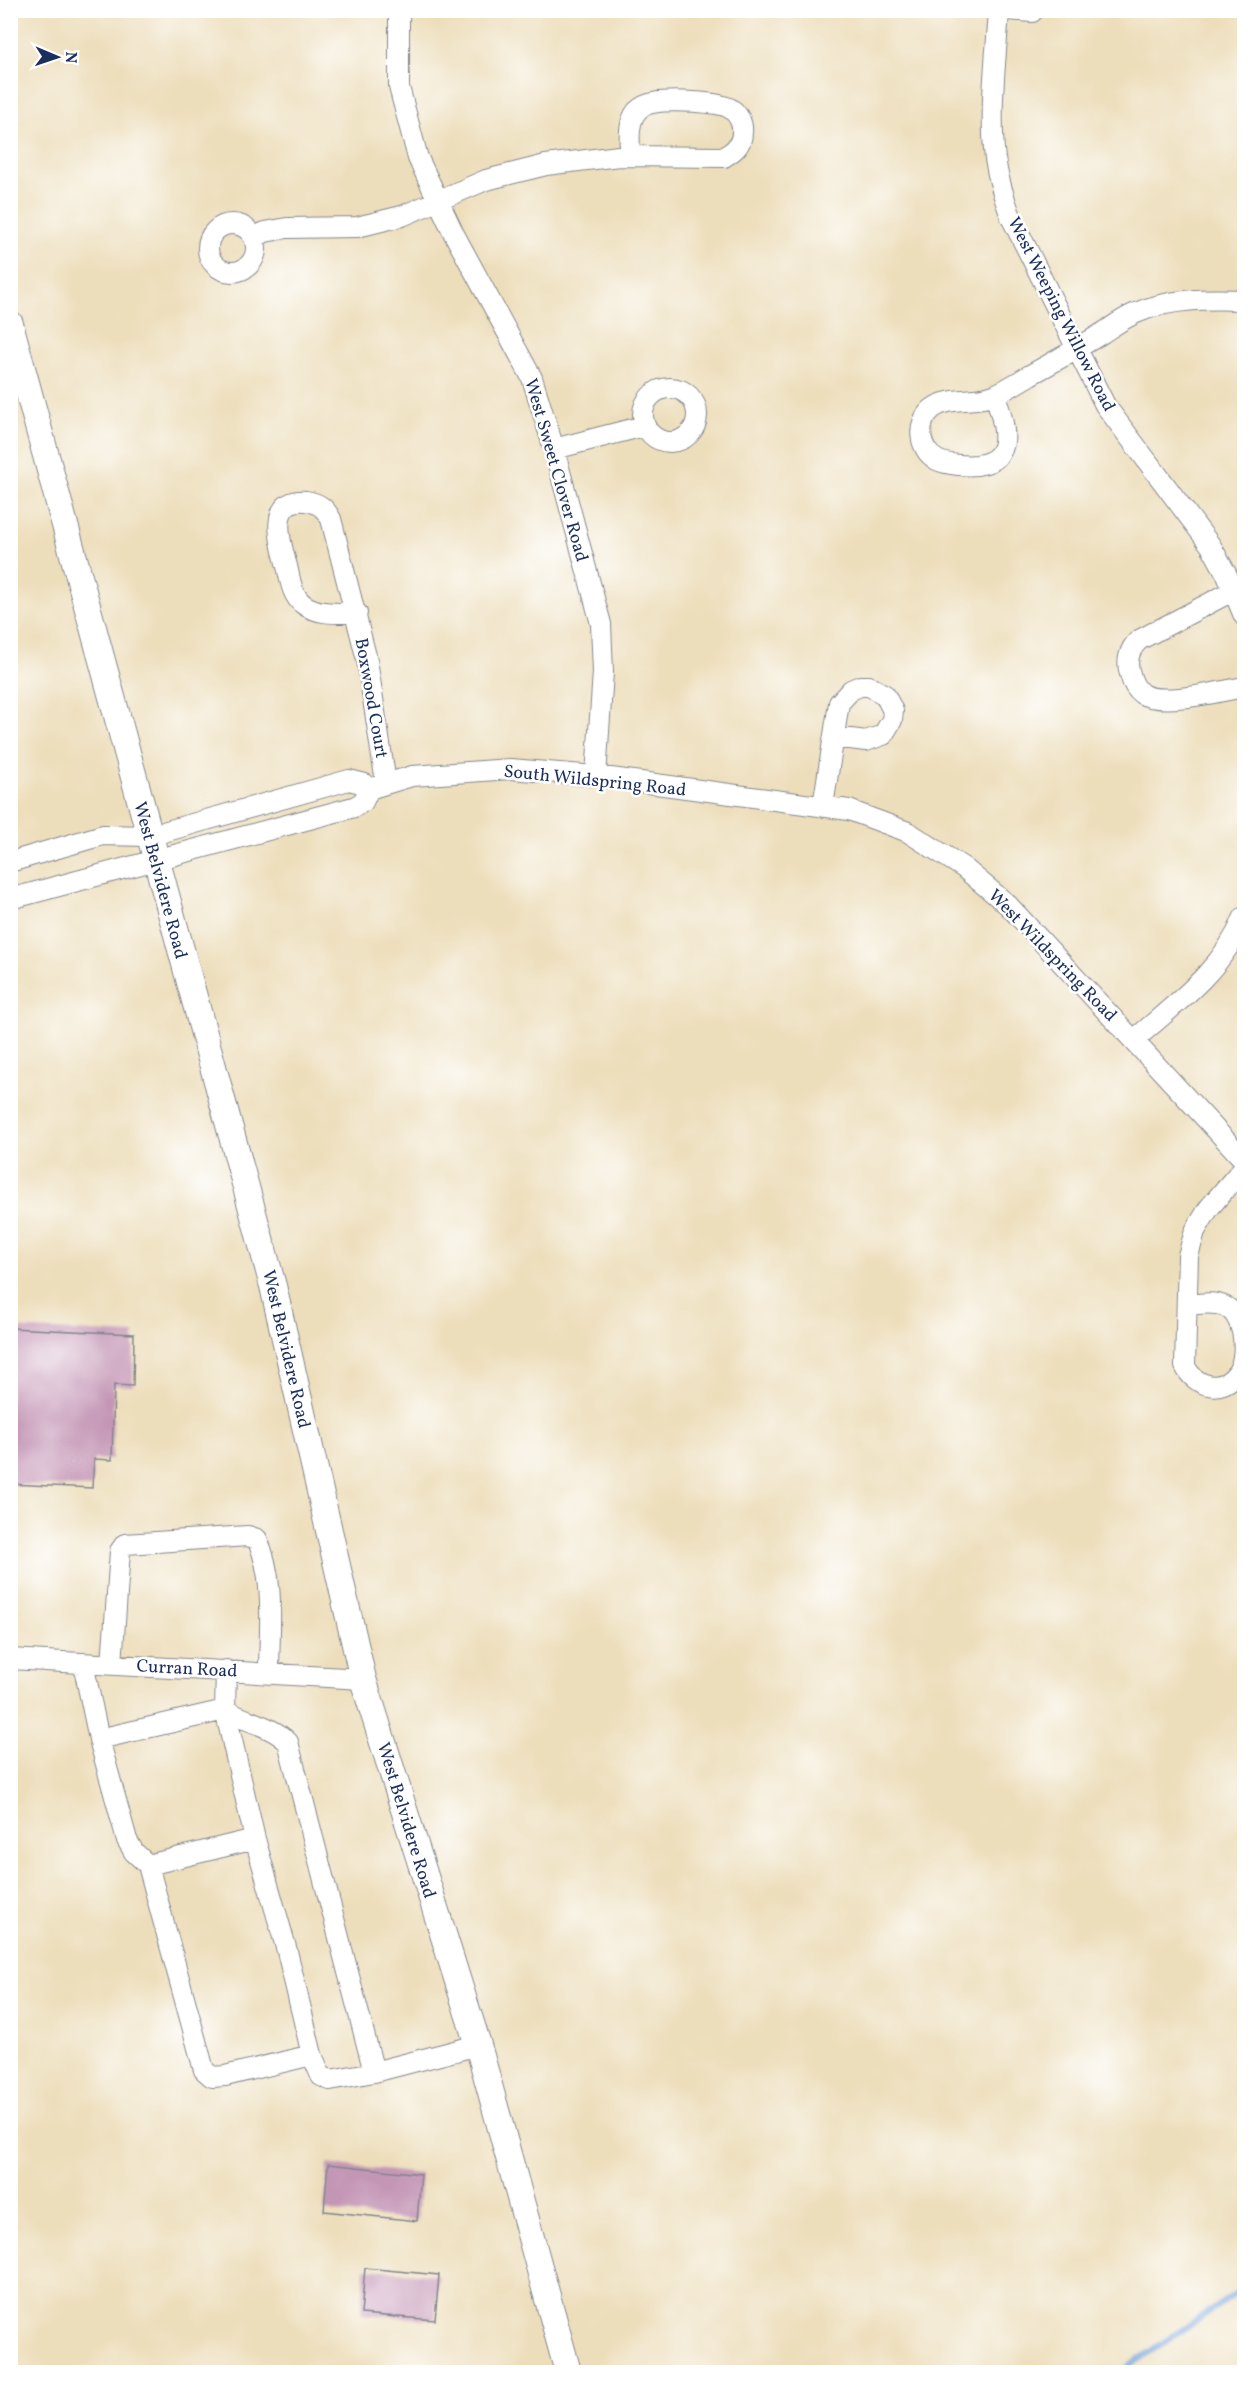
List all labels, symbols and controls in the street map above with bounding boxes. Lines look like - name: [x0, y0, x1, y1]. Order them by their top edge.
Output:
- north arrow: [27, 27, 87, 87]
- text: N: [59, 51, 81, 64]
- street label: West Weeping Willow Road: [1001, 213, 1121, 416]
- street label: West Sweet Clover Road: [517, 376, 594, 565]
- street label: Boxwood Court: [348, 636, 393, 760]
- street label: South Wildspring Road: [502, 759, 687, 804]
- street label: West Belvidere Road: [127, 799, 193, 962]
- street label: West Wildspring Road: [982, 884, 1122, 1028]
- street label: West Belvidere Road: [255, 1268, 316, 1431]
- street label: Curran Road: [136, 1654, 238, 1685]
- street label: West Belvidere Road: [370, 1739, 441, 1901]

